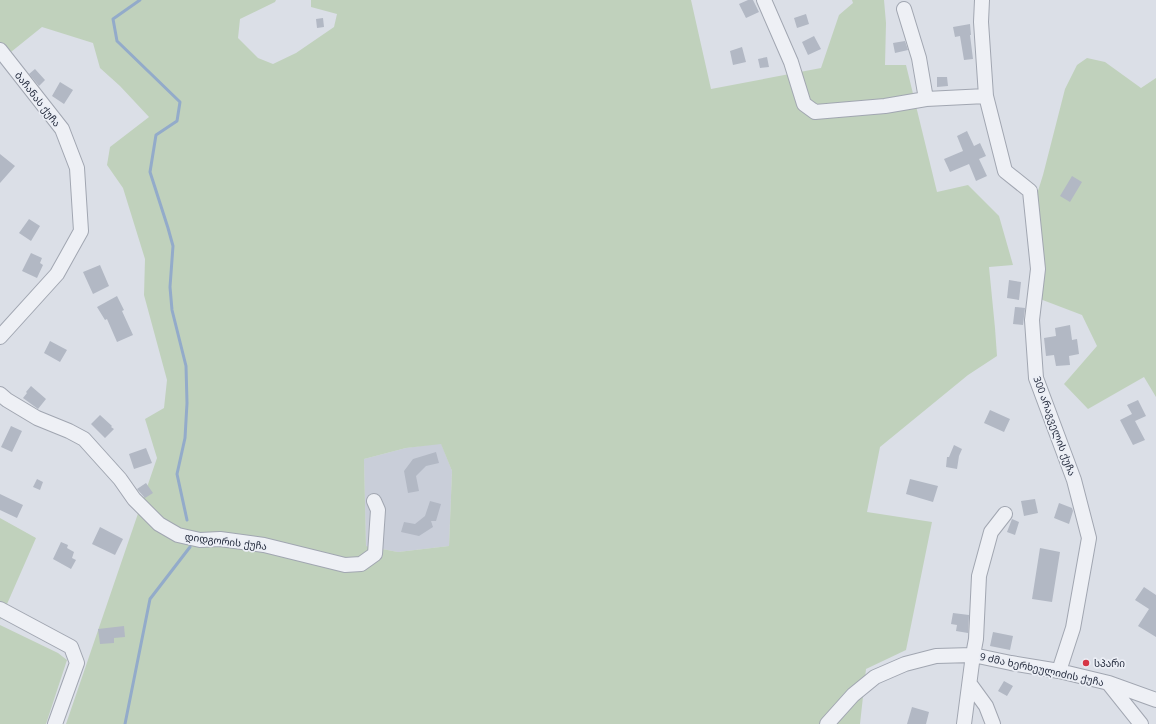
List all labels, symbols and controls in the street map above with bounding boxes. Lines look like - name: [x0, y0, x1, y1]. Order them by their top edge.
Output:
- street label: ბაჩანას ქუჩა: [12, 68, 64, 130]
- street label: 300 არაგველის ქუჩა: [1030, 374, 1080, 478]
- street label: დიდგორის ქუჩა: [184, 529, 268, 553]
- street label: 9 ძმა ხერხეულიძის ქუჩა: [979, 649, 1105, 689]
- place label: სპარი: [1094, 656, 1125, 670]
- marker: სპარი: [1081, 658, 1091, 668]

